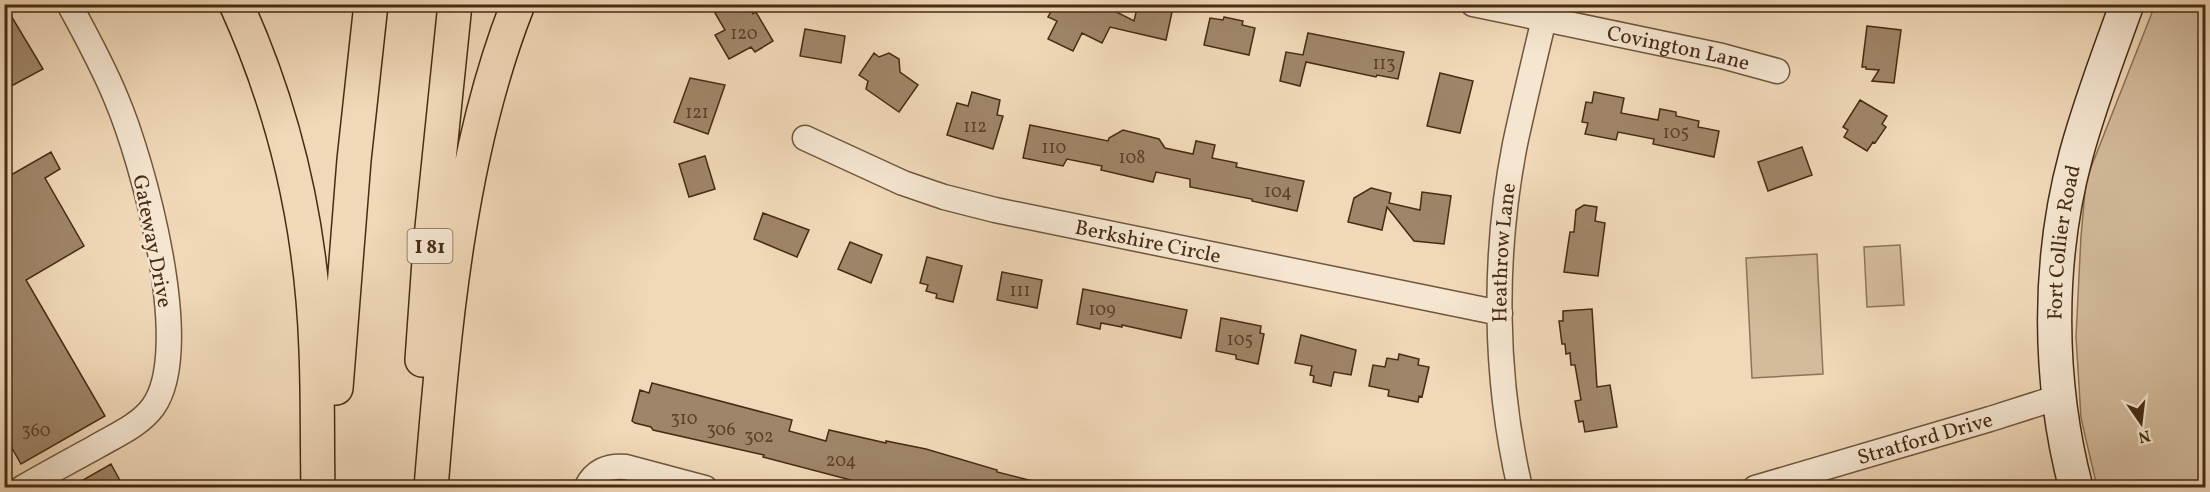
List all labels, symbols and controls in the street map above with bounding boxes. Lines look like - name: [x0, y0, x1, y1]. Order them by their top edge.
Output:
- street label: Covington Lane: [1604, 19, 1753, 79]
- house number: 120: [730, 22, 758, 47]
- house number: 113: [1372, 52, 1396, 77]
- house number: 121: [685, 101, 709, 126]
- house number: 112: [963, 115, 987, 140]
- house number: 105: [1663, 121, 1689, 146]
- house number: 110: [1042, 136, 1067, 161]
- house number: 108: [1119, 146, 1145, 171]
- street label: Fort Collier Road: [2042, 162, 2089, 320]
- street label: Gateway Drive: [124, 172, 179, 310]
- house number: 104: [1264, 180, 1292, 205]
- street label: Heathrow Lane: [1486, 181, 1524, 323]
- street label: Berkshire Circle: [1072, 214, 1223, 272]
- road number: I 81: [408, 229, 452, 263]
- house number: 111: [1010, 279, 1030, 304]
- house number: 109: [1088, 298, 1116, 323]
- house number: 105: [1227, 328, 1253, 353]
- north arrow: [2111, 393, 2171, 453]
- street label: Stratford Drive: [1854, 406, 1996, 473]
- house number: 310: [670, 407, 698, 432]
- house number: 306: [706, 418, 736, 443]
- house number: 360: [21, 419, 51, 444]
- text: N: [2135, 424, 2152, 448]
- house number: 302: [744, 425, 774, 450]
- house number: 204: [826, 449, 856, 474]

